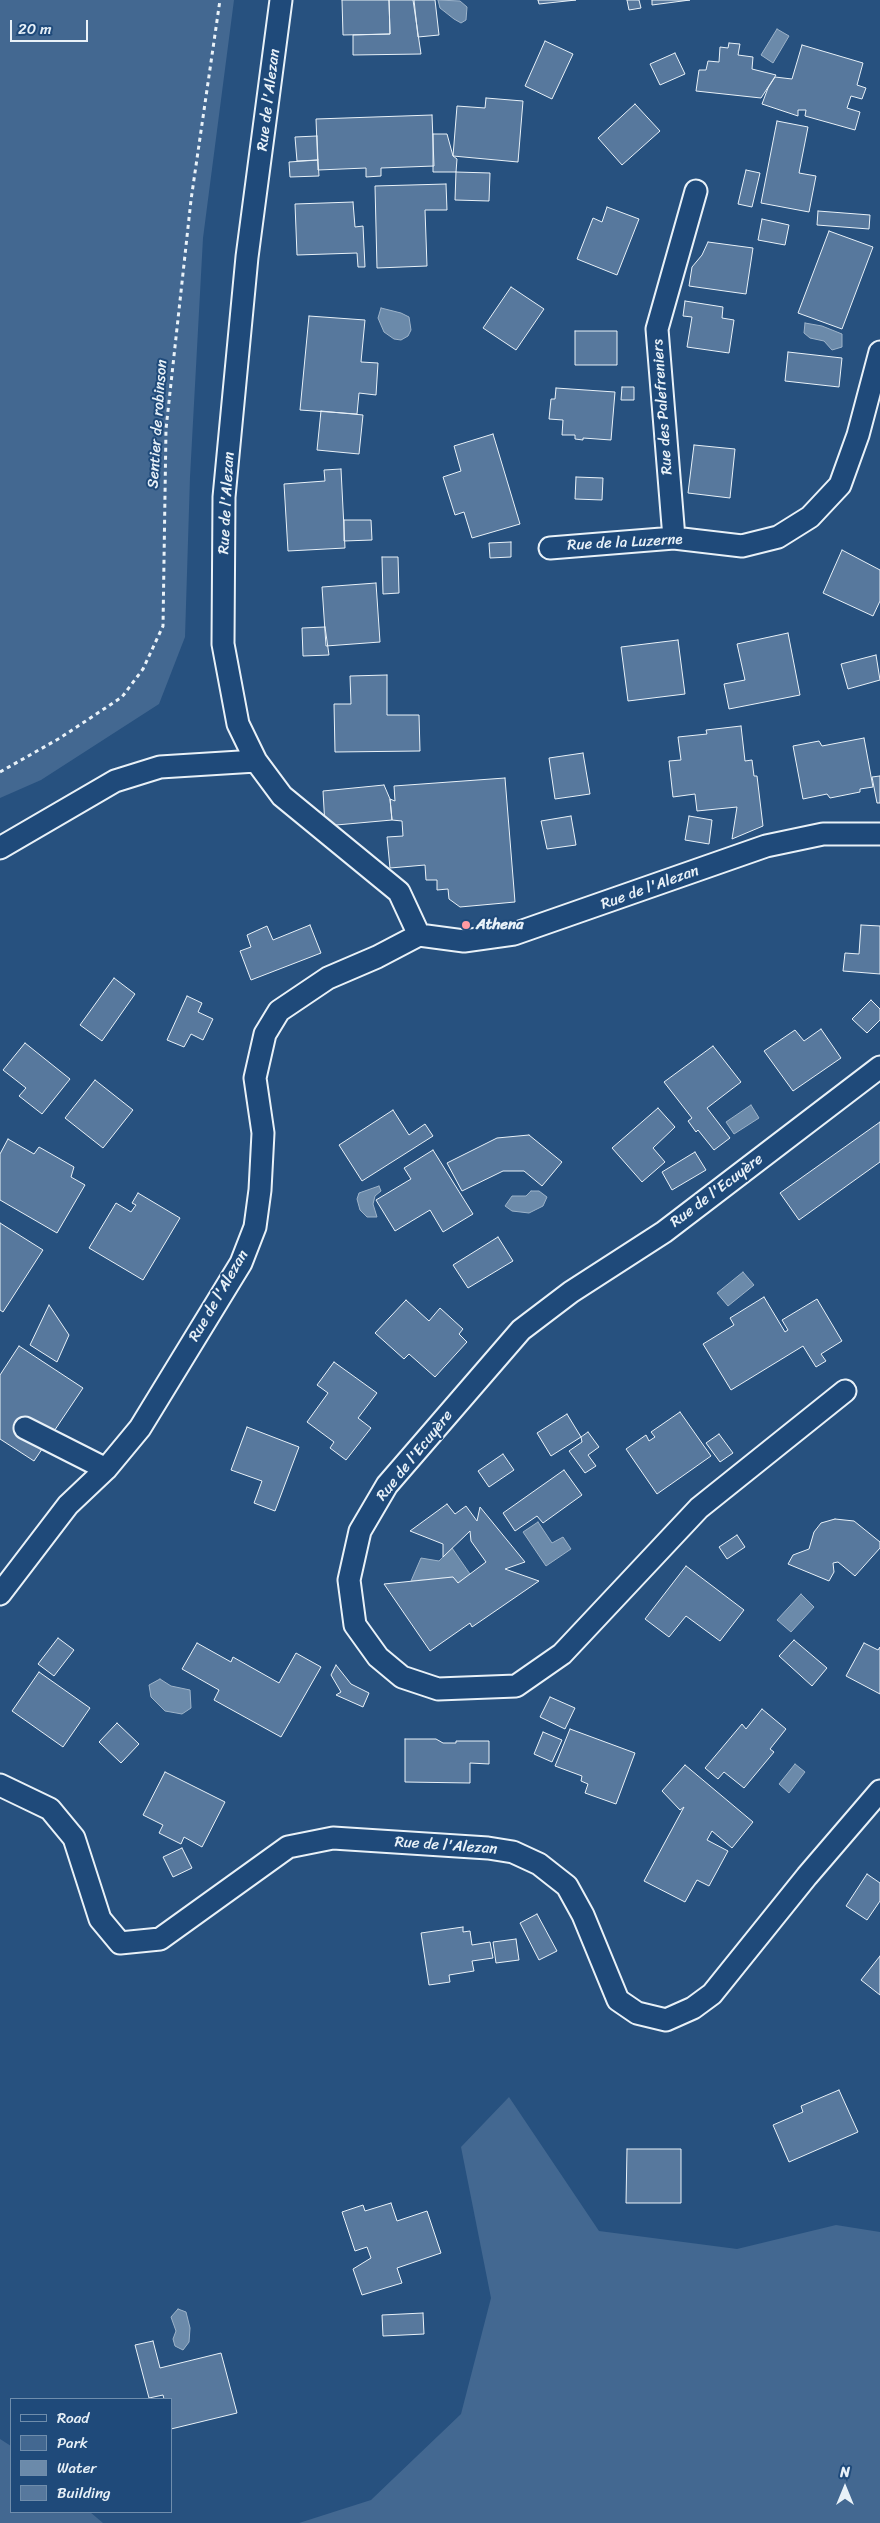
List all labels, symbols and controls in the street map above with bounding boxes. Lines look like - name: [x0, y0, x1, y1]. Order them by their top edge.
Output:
- scale bar: [12, 10, 90, 42]
- text: 20 m: [18, 16, 52, 42]
- street label: Rue de l'Alezan: [254, 48, 284, 152]
- street label: Rue des Palefreniers: [649, 339, 677, 475]
- street label: Sentier de robinson: [145, 359, 171, 489]
- street label: Rue de l'Alezan: [215, 451, 239, 555]
- street label: Rue de la Luzerne: [567, 531, 683, 555]
- street label: Rue de l'Alezan: [599, 862, 701, 914]
- place label: Athena: [476, 916, 524, 934]
- marker: Athena: [460, 919, 472, 931]
- street label: Rue de l'Ecuyère: [667, 1150, 767, 1232]
- street label: Rue de l'Alezan: [186, 1247, 252, 1345]
- street label: Rue de l'Ecuyère: [373, 1407, 457, 1505]
- street label: Rue de l'Alezan: [394, 1833, 498, 1859]
- legend: [10, 2398, 172, 2513]
- text: Road: [57, 2405, 89, 2431]
- text: Park: [57, 2430, 88, 2456]
- text: Water: [57, 2455, 97, 2481]
- text: N: [840, 2460, 850, 2485]
- north arrow: [820, 2463, 870, 2513]
- text: Building: [57, 2480, 111, 2506]

